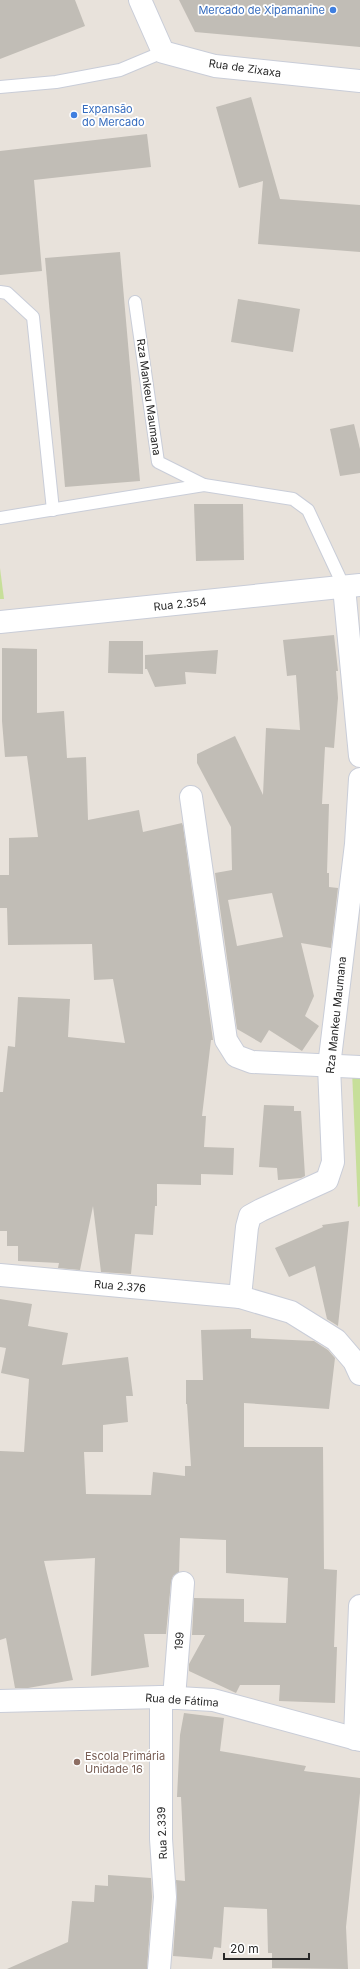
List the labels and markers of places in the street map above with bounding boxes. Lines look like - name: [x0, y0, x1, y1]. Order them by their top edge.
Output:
- place label: Mercado de Xipamanine: [198, 3, 325, 17]
- marker: Mercado de Xipamanine: [328, 5, 338, 15]
- place label: Expansão do Mercado: [82, 102, 145, 129]
- marker: Expansão do Mercado: [69, 110, 79, 120]
- place label: Escola Primária Unidade 16: [85, 1749, 165, 1776]
- marker: Escola Primária Unidade 16: [72, 1757, 82, 1767]

